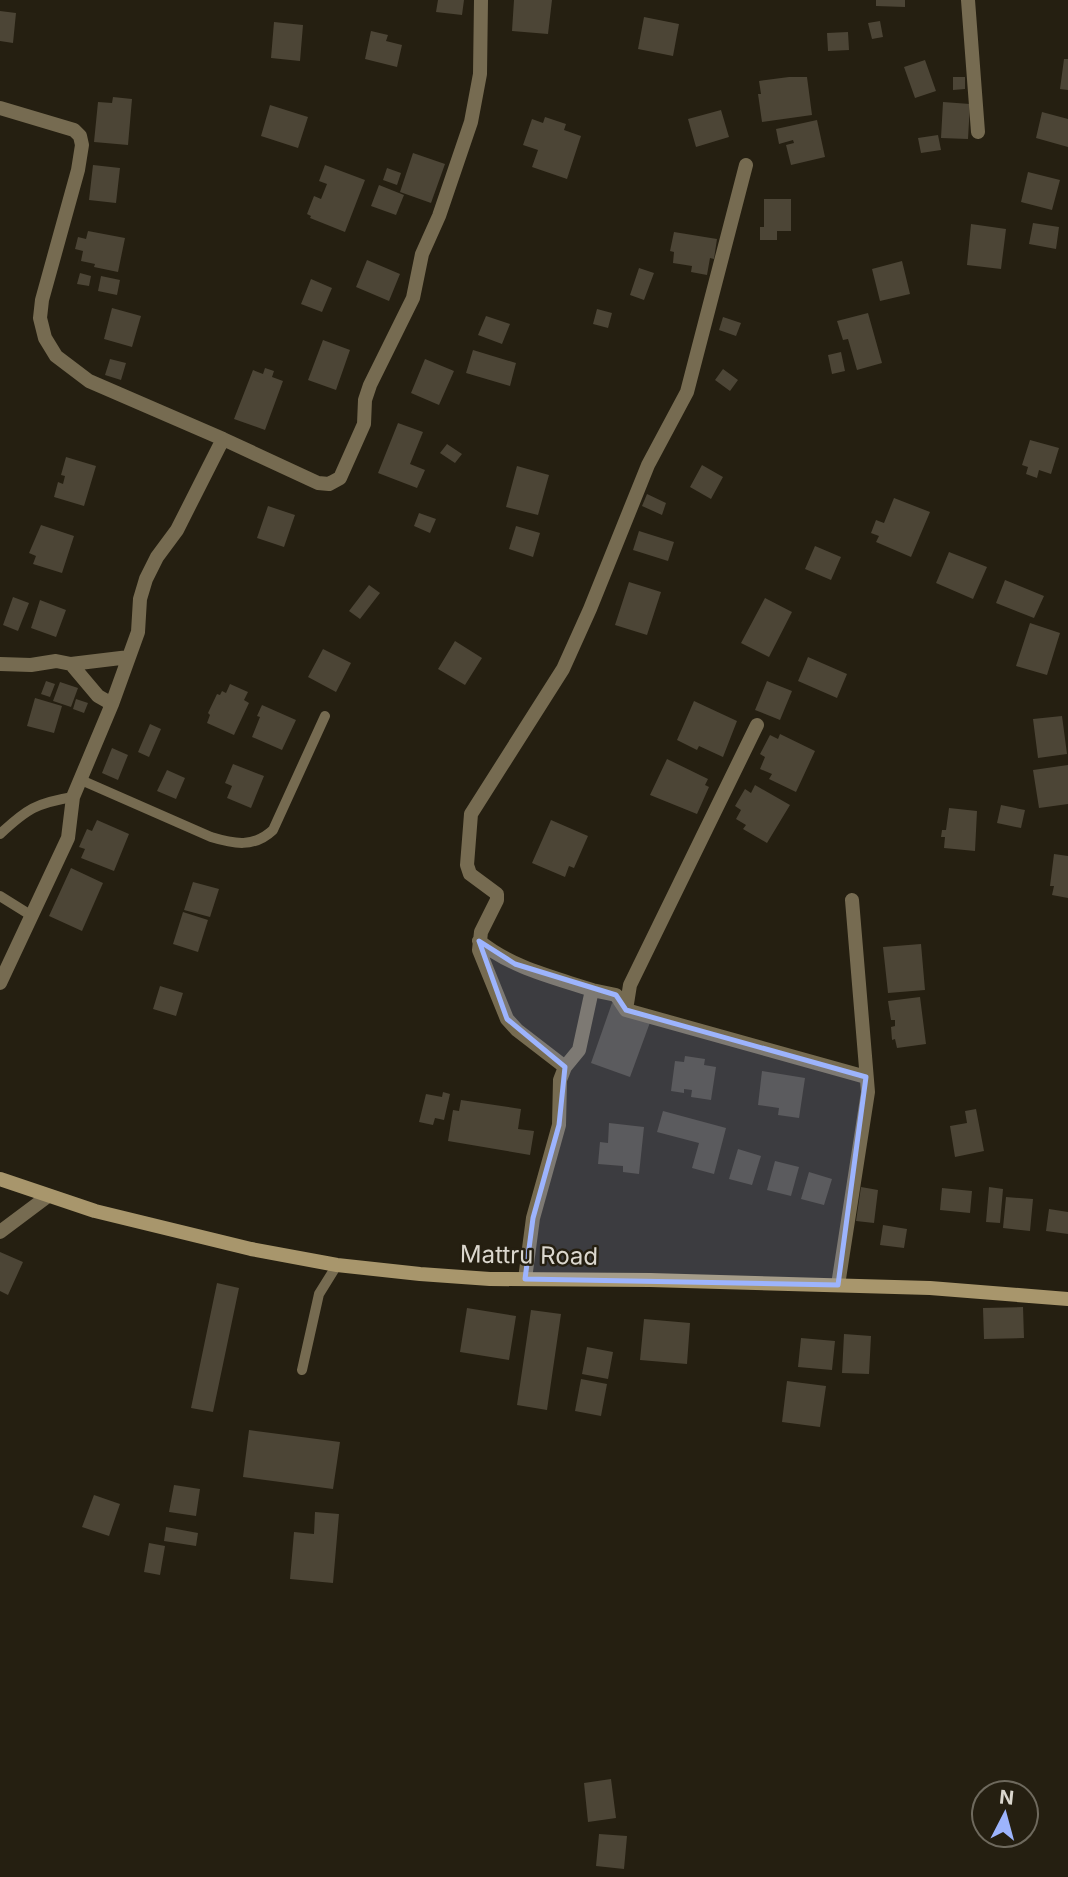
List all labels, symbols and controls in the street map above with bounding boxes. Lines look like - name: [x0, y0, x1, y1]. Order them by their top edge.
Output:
- street label: Mattru Road: [460, 1239, 598, 1271]
- north arrow: [970, 1779, 1040, 1849]
- text: N: [998, 1785, 1015, 1810]

